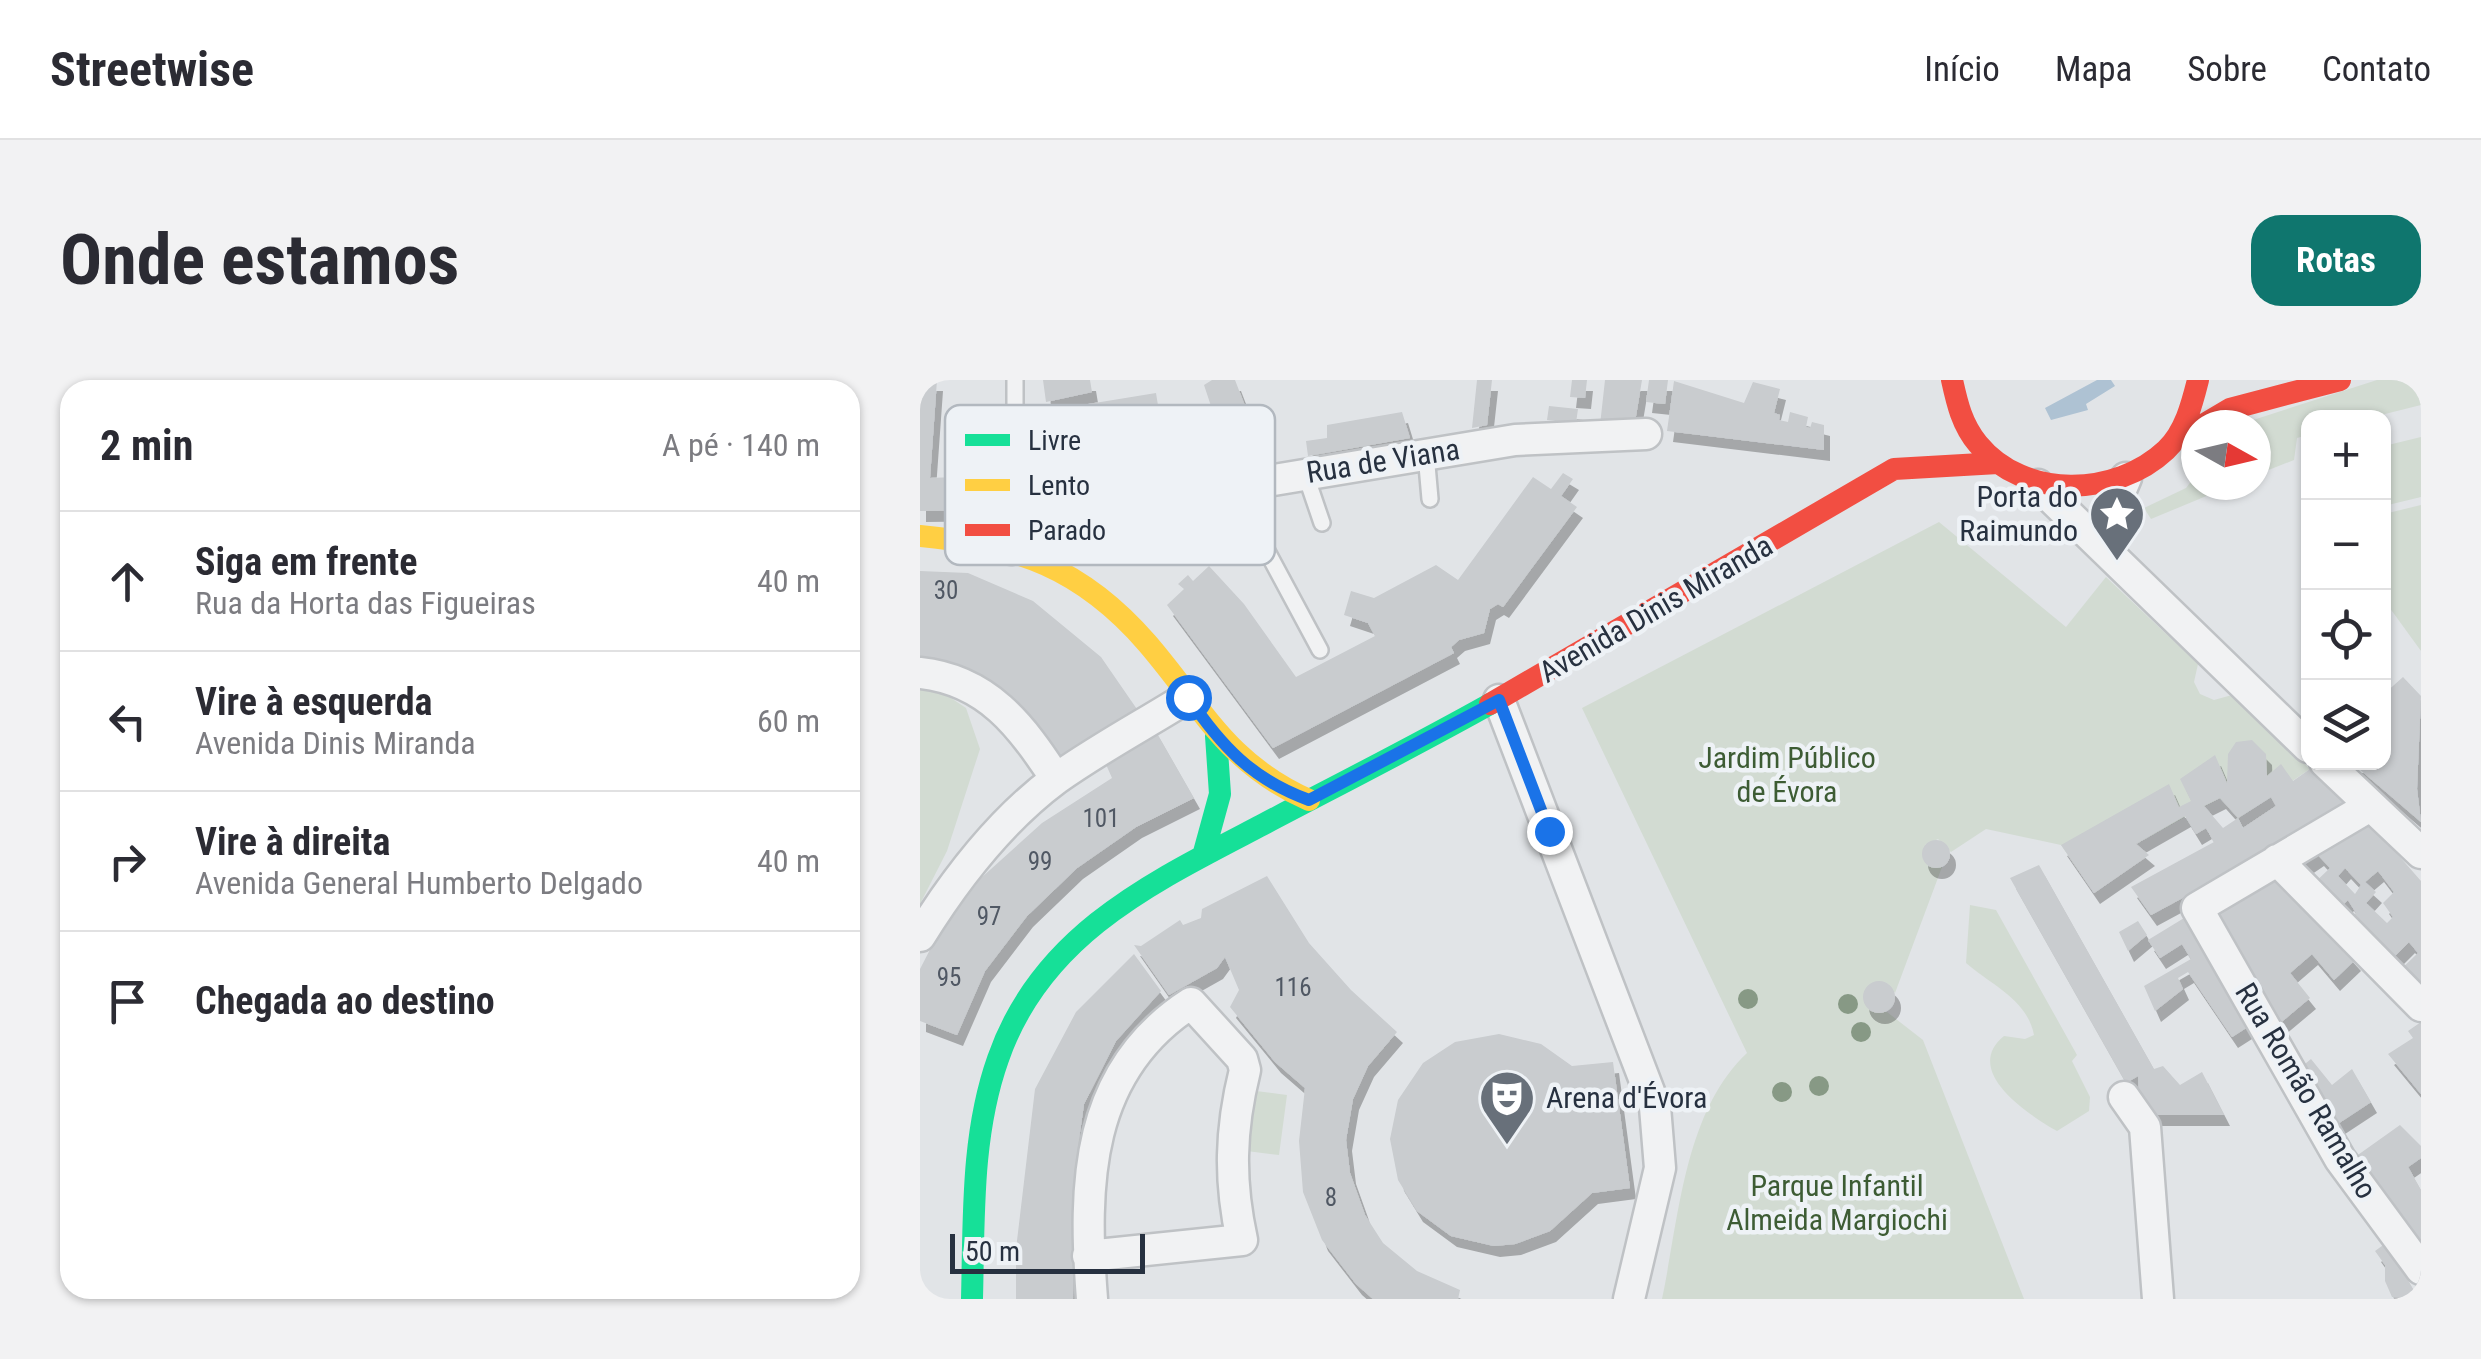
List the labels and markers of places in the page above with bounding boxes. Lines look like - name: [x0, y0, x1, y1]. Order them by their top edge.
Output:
- place label: Porta do Raimundo: [1959, 479, 2078, 548]
- place icon: Porta do Raimundo: [2087, 484, 2147, 563]
- theatre icon: Arena d'Évora: [1477, 1068, 1537, 1147]
- place label: Arena d'Évora: [1546, 1080, 1707, 1115]

